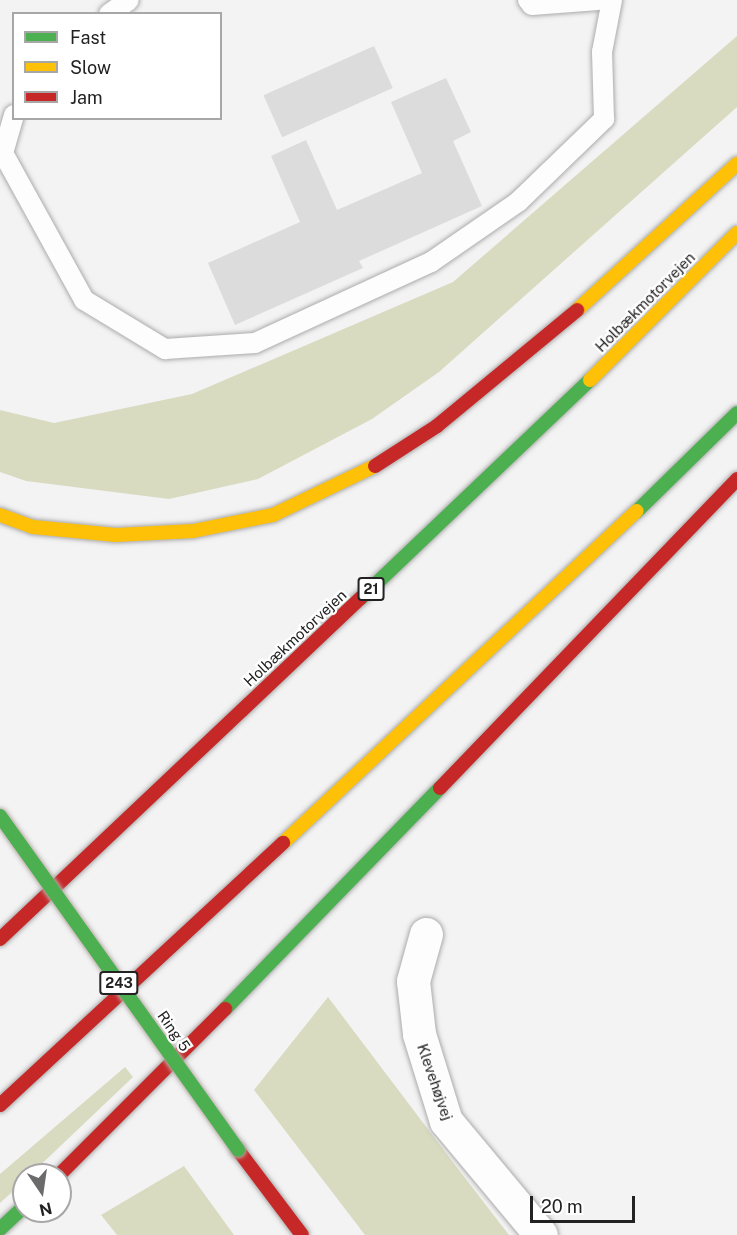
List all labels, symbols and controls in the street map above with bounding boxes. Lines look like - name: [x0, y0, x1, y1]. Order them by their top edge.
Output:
- legend: [12, 12, 222, 120]
- text: Fast: [70, 27, 106, 48]
- text: Slow: [70, 57, 111, 78]
- text: Jam: [70, 87, 103, 108]
- street label: Holbækmotorvejen: [591, 248, 699, 356]
- road number: 21: [358, 578, 385, 600]
- street label: Holbækmotorvejen: [240, 586, 350, 690]
- road number: 243: [98, 972, 140, 994]
- street label: Ring 5: [154, 1007, 194, 1055]
- street label: Klevehøjvej: [413, 1041, 457, 1123]
- north arrow: [12, 1163, 72, 1223]
- scale bar: [533, 1184, 638, 1222]
- text: 20 m: [541, 1196, 583, 1217]
- text: N: [37, 1198, 54, 1220]

